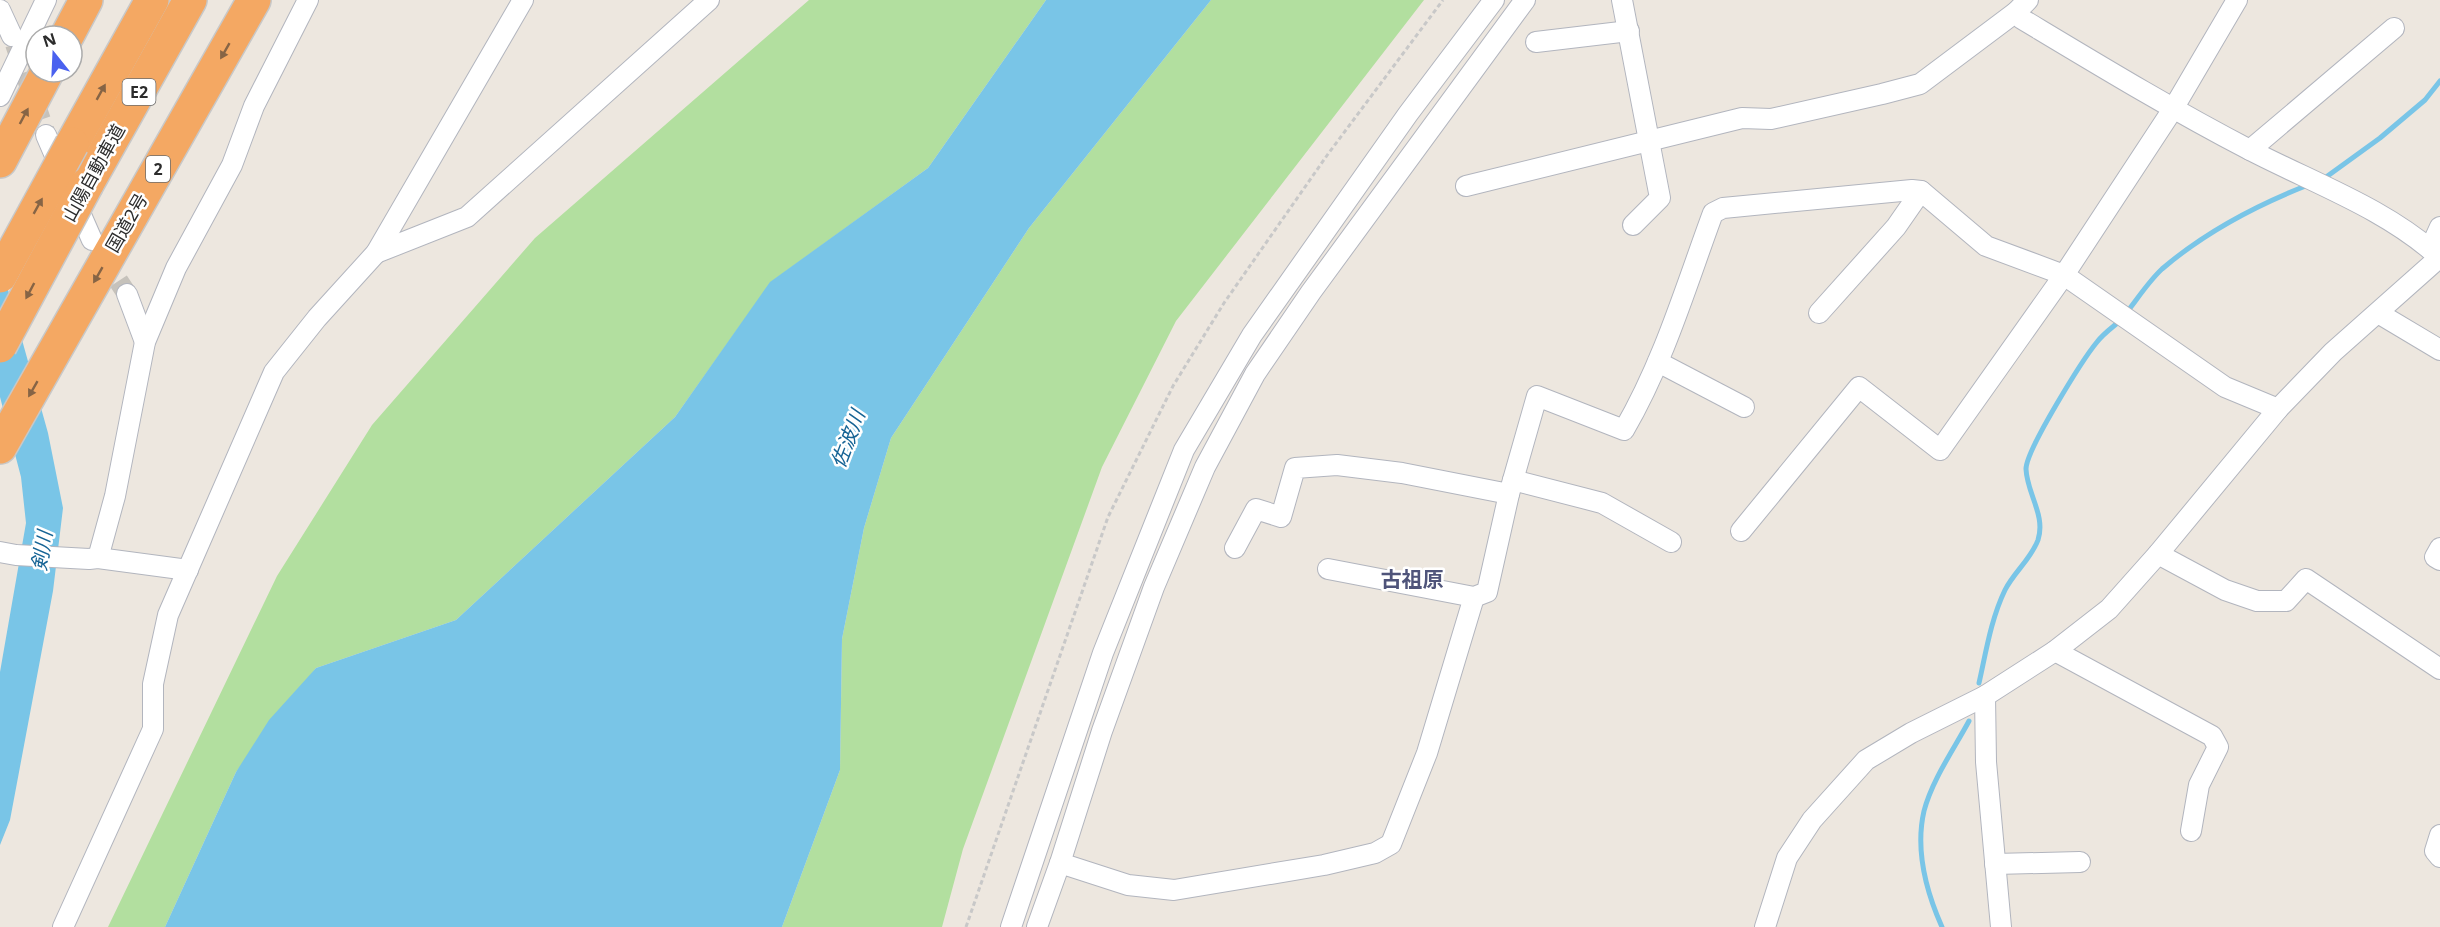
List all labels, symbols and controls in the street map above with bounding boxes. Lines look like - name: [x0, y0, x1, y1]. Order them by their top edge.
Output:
- north arrow: [24, 24, 84, 84]
- text: N: [40, 27, 59, 52]
- one-way arrow: [220, 43, 231, 59]
- road number: E2: [122, 79, 156, 105]
- one-way arrow: [95, 84, 105, 101]
- one-way arrow: [19, 108, 29, 125]
- street label: 山陽自動車道: [56, 119, 130, 226]
- road number: 2: [146, 156, 170, 182]
- street label: 国道2号: [100, 189, 153, 256]
- one-way arrow: [33, 197, 43, 214]
- one-way arrow: [92, 267, 103, 283]
- one-way arrow: [25, 283, 35, 300]
- one-way arrow: [28, 381, 38, 398]
- water label: 佐波川: [824, 404, 872, 472]
- water label: 剣川: [25, 527, 58, 573]
- district label: 古祖原: [1381, 565, 1444, 593]

